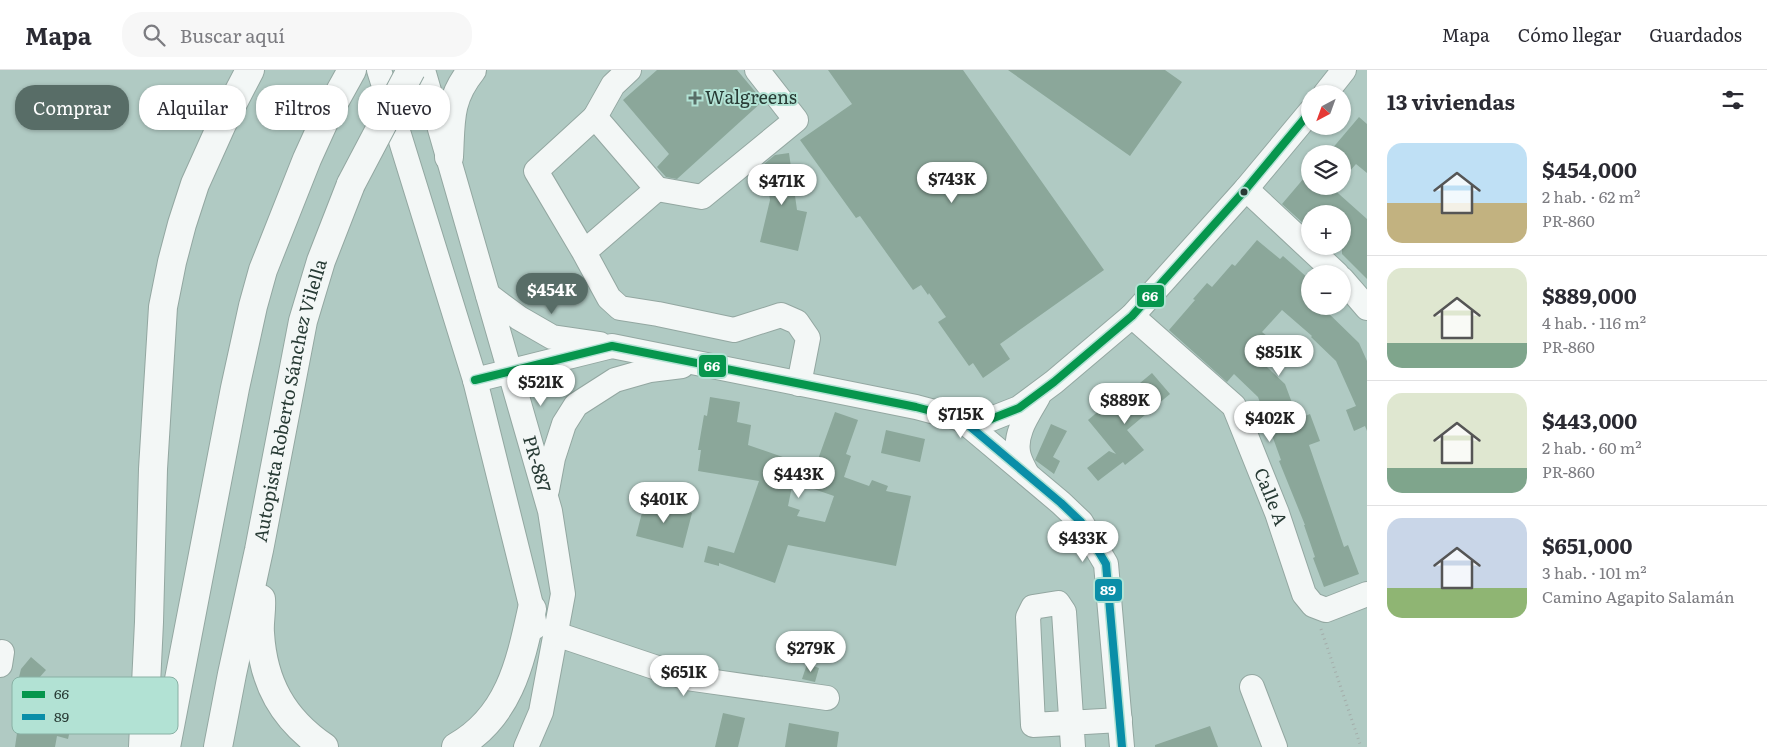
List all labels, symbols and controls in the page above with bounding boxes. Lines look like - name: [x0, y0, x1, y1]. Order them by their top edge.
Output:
- search box: [122, 12, 472, 57]
- text: Mapa: [25, 17, 92, 52]
- icon: search: [140, 21, 168, 49]
- text: Buscar aquí: [180, 21, 285, 49]
- text: Mapa: [1442, 21, 1490, 48]
- text: Cómo llegar: [1518, 21, 1621, 48]
- text: Guardados: [1649, 21, 1742, 48]
- place label: Walgreens: [705, 83, 797, 110]
- chip: Comprar: [15, 85, 129, 130]
- chip: Alquilar: [139, 85, 246, 130]
- chip: Filtros: [256, 85, 348, 130]
- chip: Nuevo: [358, 85, 450, 130]
- north arrow: [1301, 85, 1351, 135]
- map controls: [1301, 85, 1351, 315]
- text: 13 viviendas: [1387, 85, 1515, 116]
- icon: filters: [1719, 86, 1747, 114]
- marker: Walgreens: [689, 92, 701, 104]
- button: layers: [1301, 145, 1351, 195]
- text: $454,000: [1542, 153, 1637, 184]
- pin: $743K: [917, 162, 987, 204]
- icon: home: [1427, 163, 1487, 223]
- pin: $471K: [747, 164, 817, 206]
- text: $743K: [928, 166, 976, 190]
- text: $471K: [759, 168, 805, 192]
- text: 2 hab. · 62 m²: [1542, 184, 1640, 208]
- unlabelled marker: [1239, 187, 1249, 197]
- button: +: [1301, 205, 1351, 255]
- text: PR-860: [1542, 208, 1595, 232]
- street label: Autopista Roberto Sánchez Vilella: [246, 255, 333, 544]
- button: −: [1301, 265, 1351, 315]
- pin: $454K: [517, 272, 587, 315]
- text: $454K: [527, 277, 577, 301]
- text: $889,000: [1542, 279, 1637, 310]
- line badge: 66: [1136, 284, 1165, 308]
- text: 66: [1142, 285, 1158, 305]
- icon: home: [1427, 288, 1487, 348]
- text: 4 hab. · 116 m²: [1542, 310, 1646, 334]
- pin: $851K: [1244, 334, 1314, 377]
- text: PR-860: [1542, 334, 1595, 358]
- text: $851K: [1256, 339, 1302, 363]
- line badge: 66: [698, 354, 727, 378]
- text: 66: [704, 355, 720, 375]
- pin: $521K: [506, 364, 576, 407]
- text: $521K: [518, 369, 564, 393]
- pin: $889K: [1090, 382, 1160, 425]
- text: $889K: [1100, 387, 1150, 411]
- pin: $715K: [926, 396, 996, 439]
- pin: $402K: [1235, 400, 1305, 443]
- text: $715K: [938, 401, 984, 425]
- text: $443,000: [1542, 404, 1637, 435]
- text: $402K: [1245, 405, 1295, 429]
- icon: home: [1427, 413, 1487, 473]
- street label: PR-887: [517, 432, 559, 495]
- text: 2 hab. · 60 m²: [1542, 435, 1642, 459]
- pin: $443K: [764, 456, 834, 499]
- text: PR-860: [1542, 459, 1595, 483]
- text: $443K: [774, 461, 824, 485]
- street label: Calle A: [1248, 463, 1295, 529]
- pin: $401K: [629, 482, 699, 524]
- text: $401K: [640, 486, 688, 510]
- pin: $433K: [1048, 520, 1118, 563]
- text: $433K: [1058, 525, 1108, 549]
- text: $651,000: [1542, 529, 1632, 560]
- icon: home: [1427, 538, 1487, 598]
- text: 3 hab. · 101 m²: [1542, 560, 1647, 584]
- line badge: 89: [1094, 578, 1123, 602]
- text: 89: [1100, 579, 1116, 599]
- text: Camino Agapito Salamán: [1542, 584, 1735, 608]
- pin: $279K: [776, 630, 846, 673]
- text: $279K: [787, 635, 835, 659]
- pin: $651K: [649, 654, 719, 697]
- text: $651K: [661, 659, 707, 683]
- legend: [12, 677, 178, 734]
- text: 66: [54, 683, 70, 703]
- text: 89: [54, 706, 69, 726]

